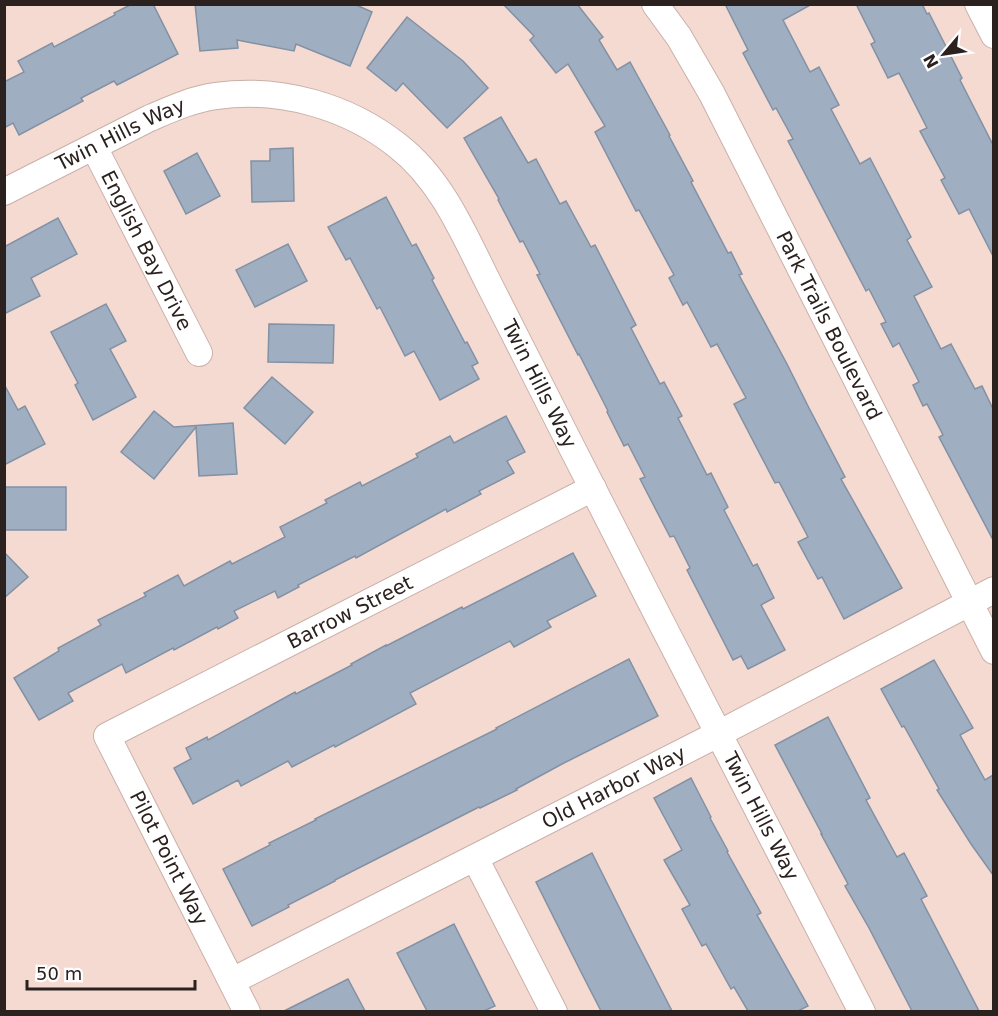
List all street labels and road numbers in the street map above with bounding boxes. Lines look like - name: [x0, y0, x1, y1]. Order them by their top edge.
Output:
- street label: Twin Hills Way: [51, 93, 188, 176]
- street label: English Bay Drive: [96, 166, 197, 334]
- street label: Park Trails Boulevard: [771, 227, 887, 424]
- street label: Twin Hills Way: [497, 315, 582, 452]
- street label: Barrow Street: [283, 570, 417, 654]
- street label: Old Harbor Way: [538, 741, 690, 834]
- street label: Twin Hills Way: [718, 747, 804, 884]
- street label: Pilot Point Way: [125, 787, 213, 929]

